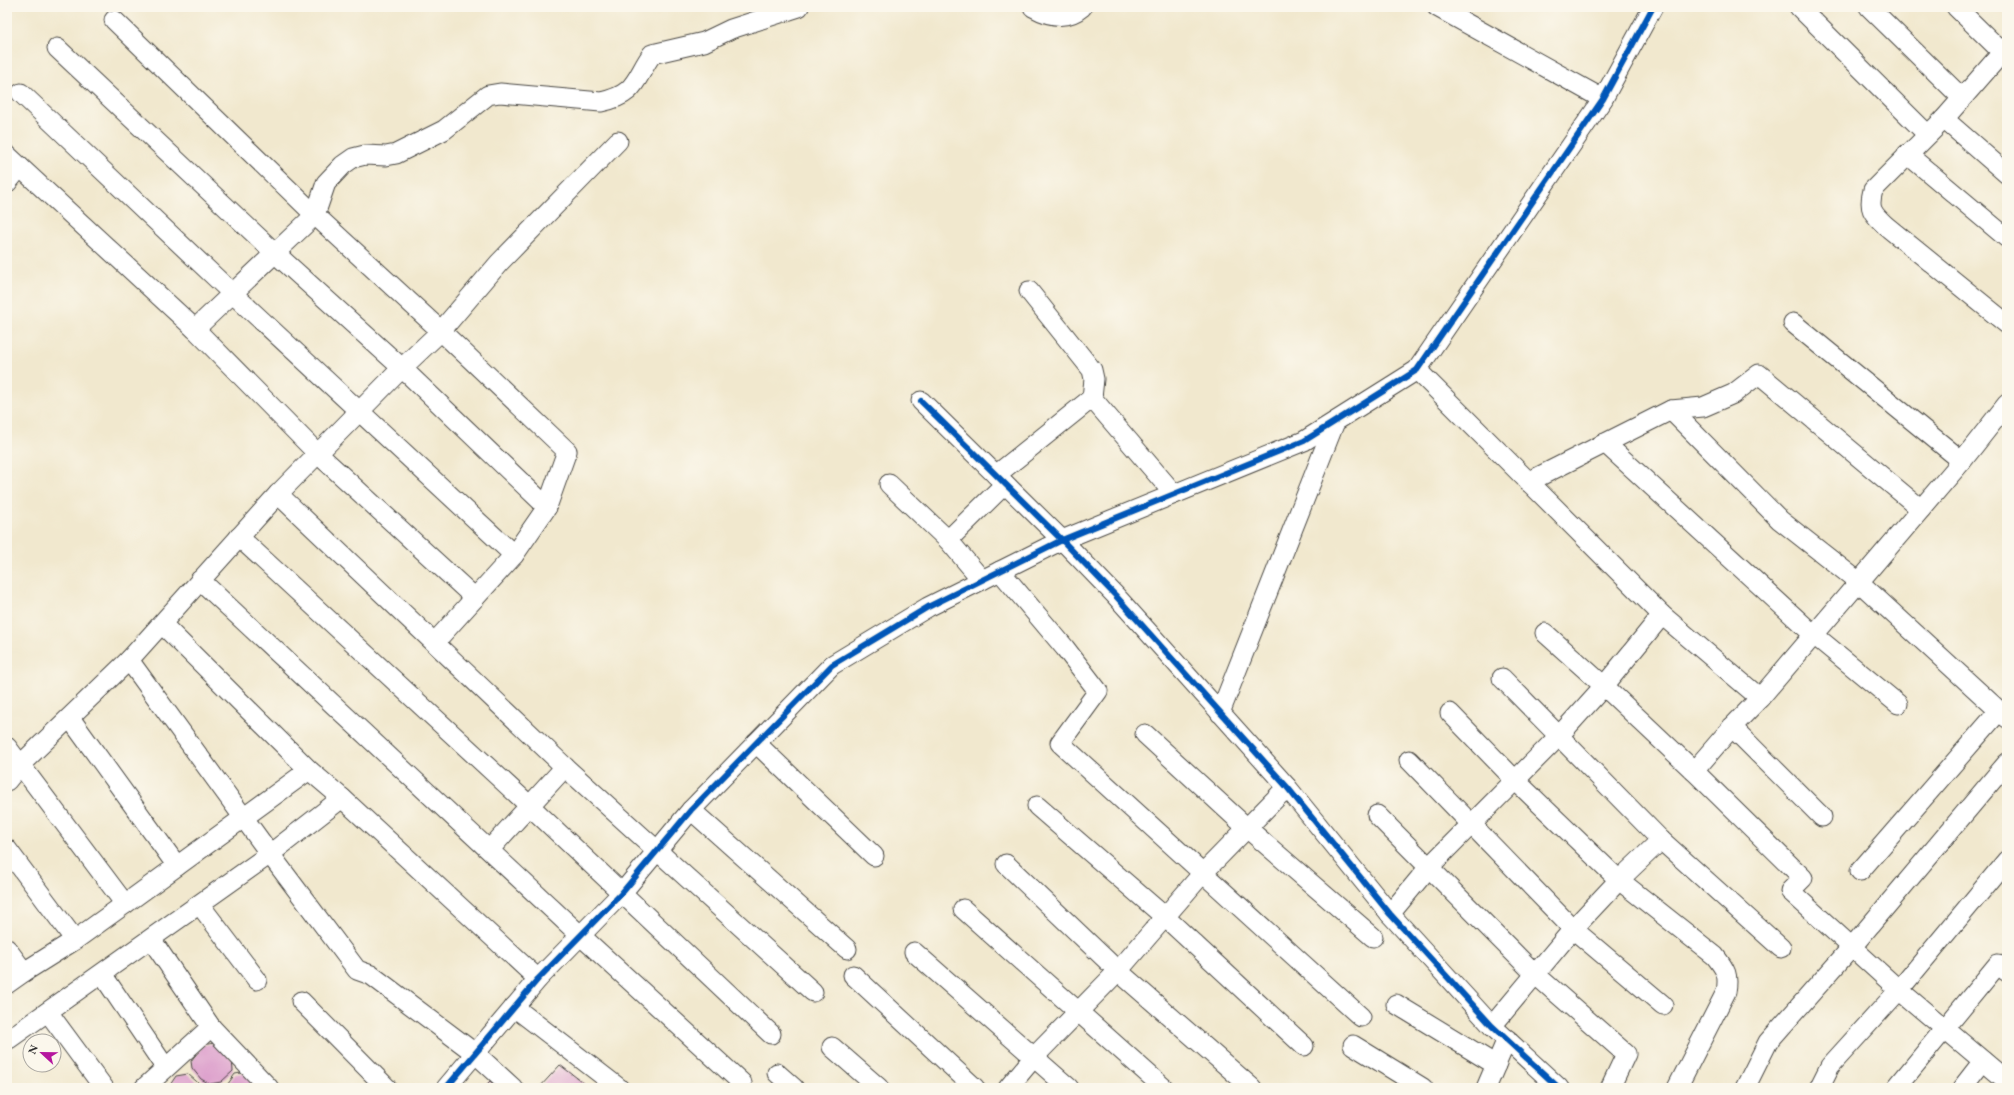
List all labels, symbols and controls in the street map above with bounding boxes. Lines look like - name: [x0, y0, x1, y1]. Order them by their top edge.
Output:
- north arrow: [22, 1033, 62, 1073]
- text: N: [25, 1042, 41, 1056]

